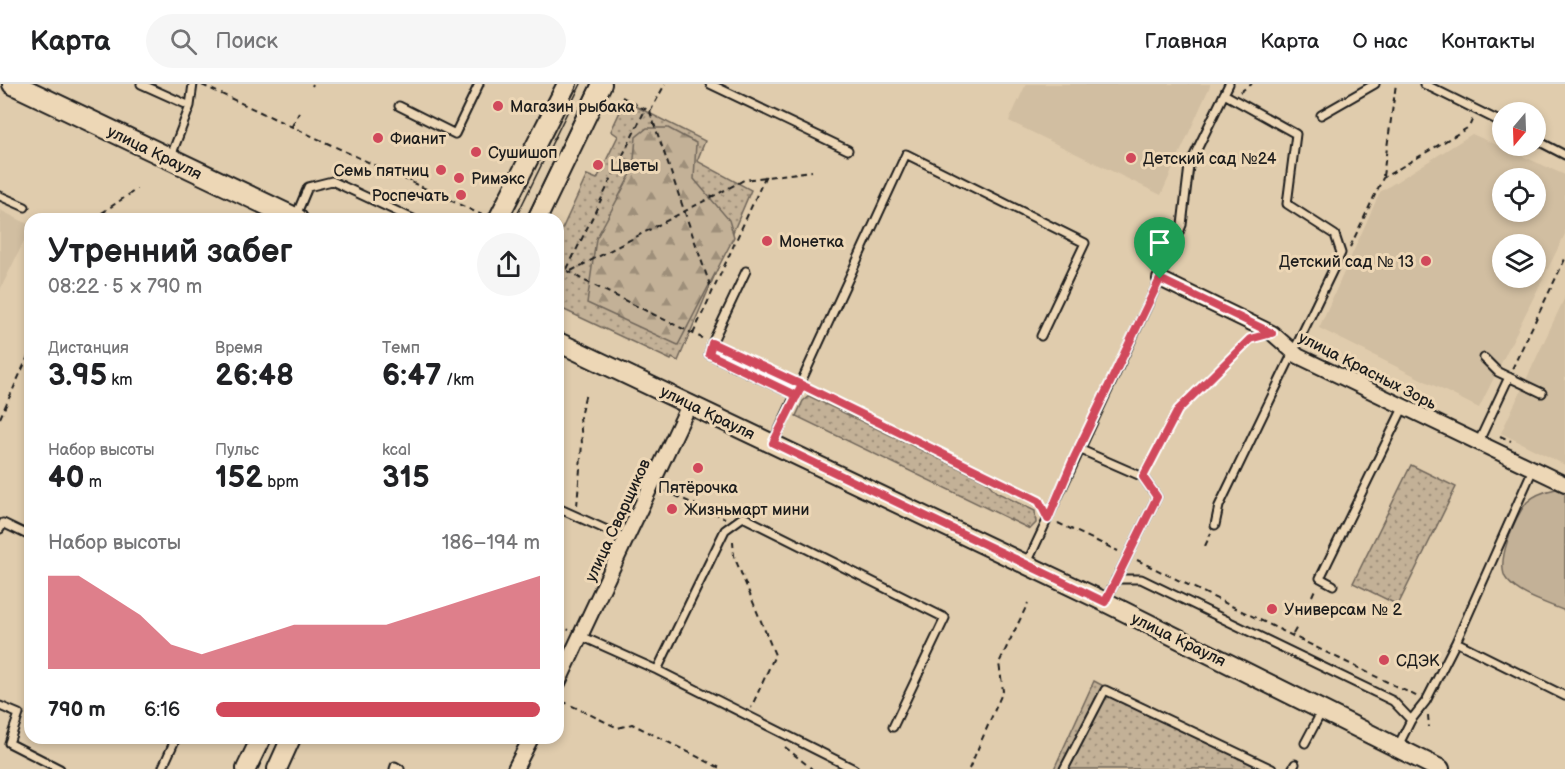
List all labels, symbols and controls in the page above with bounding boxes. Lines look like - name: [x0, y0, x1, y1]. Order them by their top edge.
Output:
- search box: [146, 14, 566, 68]
- text: Карта: [30, 25, 110, 58]
- icon: search: [167, 25, 200, 58]
- text: Поиск: [215, 28, 278, 55]
- text: Главная: [1144, 29, 1227, 54]
- text: Карта: [1260, 29, 1319, 54]
- text: О нас: [1352, 29, 1408, 54]
- text: Контакты: [1441, 29, 1535, 54]
- place label: Магазин рыбака: [510, 98, 635, 117]
- marker: Магазин рыбака: [491, 99, 505, 113]
- north arrow: [1492, 102, 1546, 156]
- map controls: [1492, 102, 1546, 288]
- street label: улица Крауля: [104, 122, 205, 184]
- place label: Фианит: [390, 130, 447, 149]
- marker: Фианит: [371, 131, 385, 145]
- place label: Сушишоп: [488, 144, 557, 163]
- marker: Сушишоп: [469, 145, 483, 159]
- place label: Детский сад №24: [1143, 150, 1277, 169]
- marker: Детский сад №24: [1124, 151, 1138, 165]
- place label: Цветы: [610, 157, 658, 176]
- marker: Цветы: [591, 158, 605, 172]
- place label: Семь пятниц: [333, 162, 430, 181]
- marker: Семь пятниц: [434, 163, 448, 177]
- button: locate: [1492, 168, 1546, 222]
- place label: Римэкс: [471, 170, 525, 189]
- marker: Римэкс: [452, 171, 466, 185]
- place label: Роспечать: [371, 187, 449, 206]
- marker: Роспечать: [454, 188, 468, 202]
- pin: [1134, 217, 1185, 279]
- icon: arrive: [1143, 226, 1176, 259]
- text: Утренний забег: [48, 232, 293, 272]
- button: share: [477, 233, 540, 296]
- place label: Монетка: [779, 233, 844, 252]
- marker: Монетка: [760, 234, 774, 248]
- button: layers: [1492, 234, 1546, 288]
- place label: Детский сад № 13: [1279, 253, 1414, 272]
- marker: Детский сад № 13: [1419, 254, 1433, 268]
- text: 08:22 · 5 × 790 m: [48, 275, 202, 299]
- street label: улица Красных Зорь: [1295, 328, 1439, 414]
- text: Дистанция: [48, 339, 129, 358]
- text: Время: [215, 339, 263, 358]
- text: Темп: [382, 339, 420, 358]
- text: 3.95: [48, 358, 107, 394]
- text: 26:48: [215, 358, 294, 394]
- text: 6:47: [382, 358, 442, 394]
- text: km: [107, 371, 132, 390]
- text: /km: [442, 371, 474, 390]
- street label: улица Крауля: [657, 382, 758, 444]
- text: Набор высоты: [48, 441, 155, 460]
- text: Пульс: [215, 441, 259, 460]
- text: kcal: [382, 441, 411, 460]
- street label: улица Сварщиков: [582, 456, 655, 585]
- text: 40: [48, 460, 84, 496]
- text: 152: [215, 460, 263, 496]
- text: 315: [382, 460, 429, 496]
- marker: Пятёрочка: [691, 461, 705, 475]
- text: m: [84, 473, 102, 492]
- text: bpm: [263, 473, 299, 492]
- place label: Пятёрочка: [658, 479, 739, 498]
- place label: Жизньмарт мини: [684, 501, 810, 520]
- marker: Жизньмарт мини: [665, 502, 679, 516]
- text: Набор высоты: [48, 531, 181, 555]
- text: 186–194 m: [442, 531, 540, 555]
- place label: Универсам № 2: [1284, 601, 1402, 620]
- marker: Универсам № 2: [1265, 602, 1279, 616]
- street label: улица Крауля: [1128, 609, 1229, 671]
- place label: СДЭК: [1396, 652, 1440, 671]
- marker: СДЭК: [1377, 653, 1391, 667]
- text: 790 m: [48, 698, 106, 722]
- text: 6:16: [144, 698, 180, 722]

